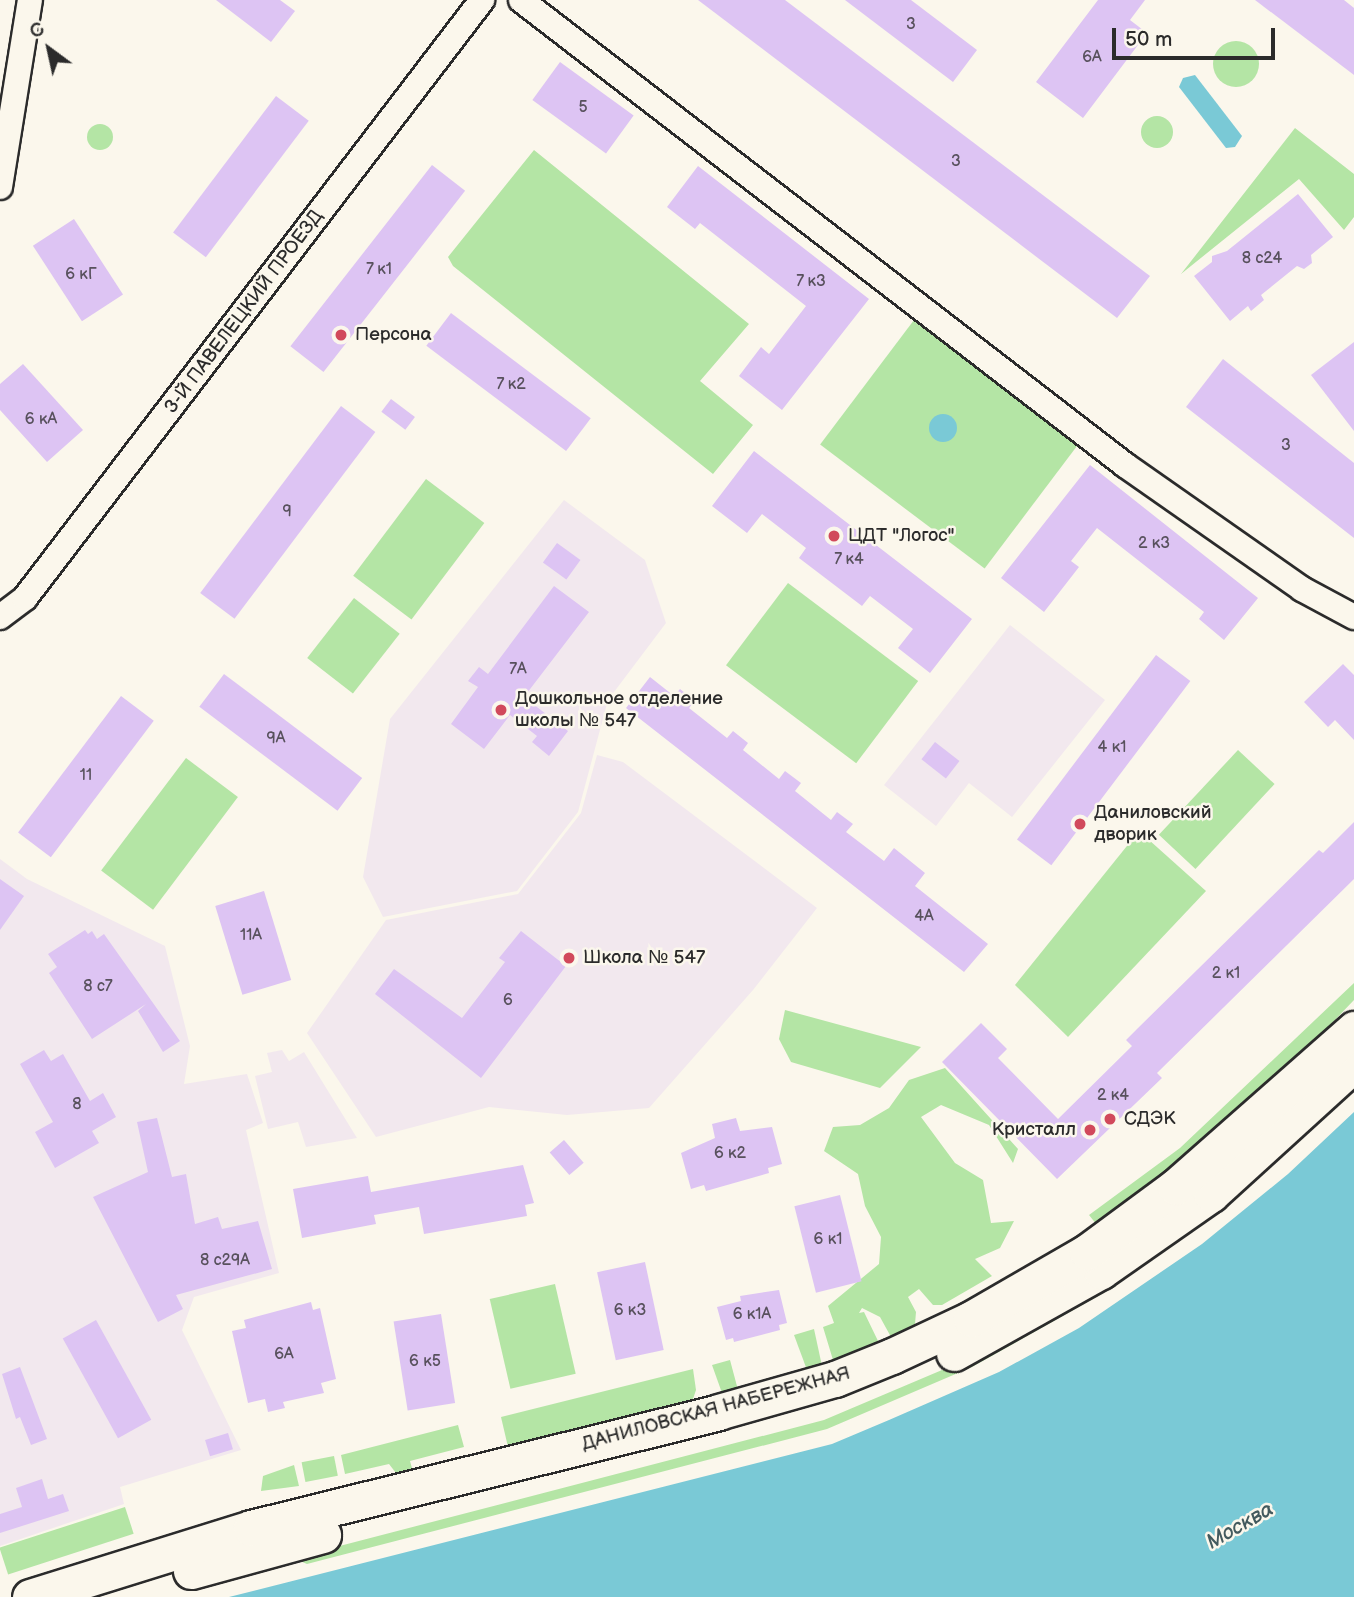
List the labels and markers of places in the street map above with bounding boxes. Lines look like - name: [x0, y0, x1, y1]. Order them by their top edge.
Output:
- place label: Персона: [355, 324, 432, 346]
- marker: Персона: [333, 327, 349, 343]
- place label: ЦДТ "Логос": [848, 525, 955, 547]
- marker: ЦДТ "Логос": [826, 528, 842, 544]
- place label: Дошкольное отделение школы № 547: [515, 688, 723, 732]
- marker: Дошкольное отделение школы № 547: [493, 702, 509, 718]
- place label: Даниловский дворик: [1094, 802, 1212, 846]
- marker: Даниловский дворик: [1072, 816, 1088, 832]
- place label: Школа № 547: [583, 947, 705, 969]
- marker: Школа № 547: [561, 950, 577, 966]
- place label: СДЭК: [1124, 1108, 1175, 1130]
- marker: СДЭК: [1102, 1111, 1118, 1127]
- place label: Кристалл: [992, 1119, 1076, 1141]
- marker: Кристалл: [1082, 1122, 1098, 1138]

